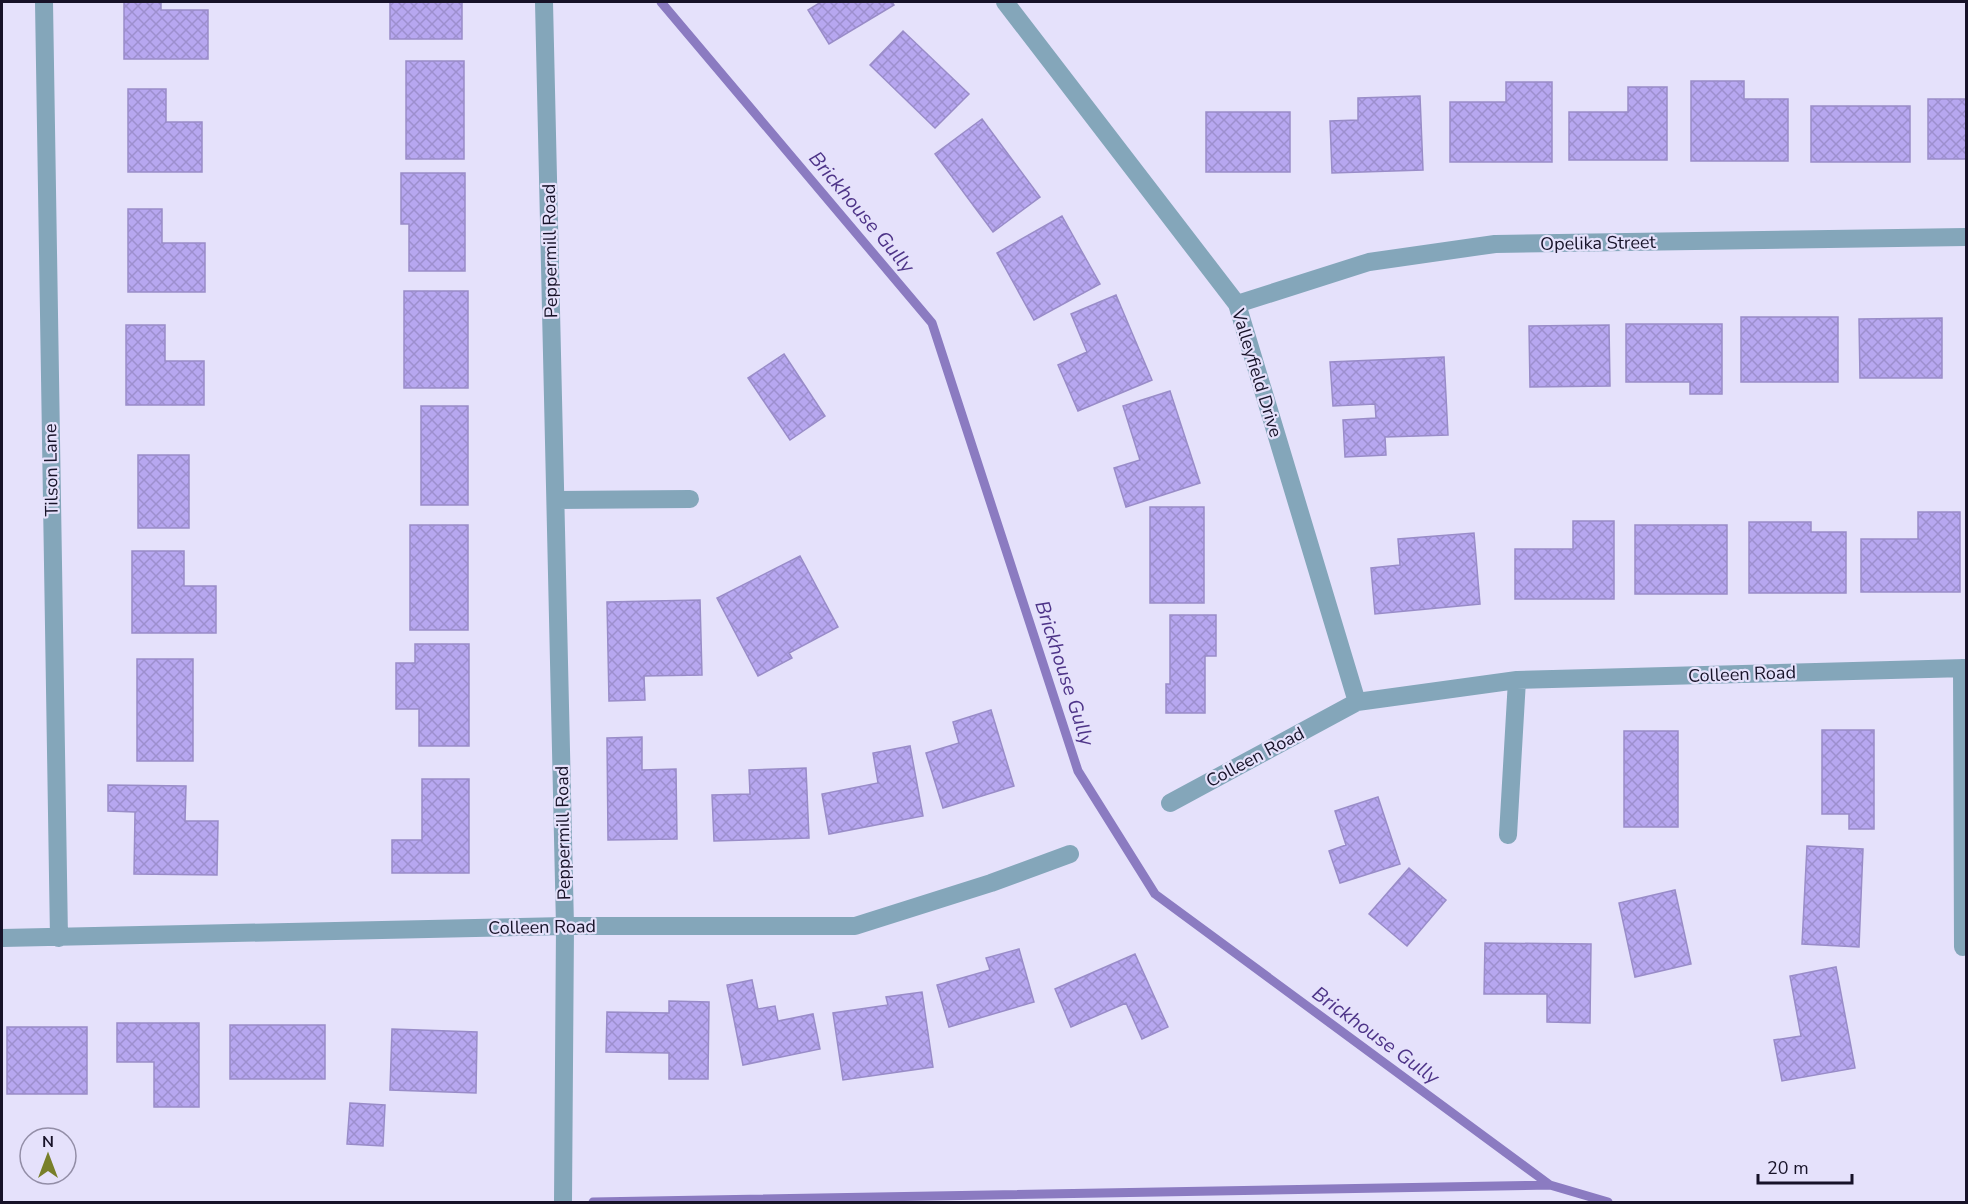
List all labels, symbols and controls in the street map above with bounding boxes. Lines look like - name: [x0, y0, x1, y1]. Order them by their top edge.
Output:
- water label: Brickhouse Gully: [803, 146, 921, 280]
- street label: Peppermill Road: [537, 184, 563, 318]
- street label: Opelika Street: [1540, 230, 1657, 256]
- street label: Valleyfield Drive: [1226, 305, 1288, 440]
- street label: Tilson Lane: [38, 423, 64, 517]
- water label: Brickhouse Gully: [1028, 597, 1101, 750]
- street label: Colleen Road: [1688, 660, 1796, 688]
- street label: Colleen Road: [1202, 721, 1308, 793]
- street label: Peppermill Road: [550, 766, 576, 900]
- street label: Colleen Road: [488, 914, 596, 940]
- water label: Brickhouse Gully: [1307, 980, 1445, 1091]
- north arrow: [18, 1126, 78, 1186]
- text: N: [42, 1131, 54, 1153]
- scale bar: [1758, 1147, 1852, 1185]
- text: 20 m: [1767, 1156, 1809, 1180]

